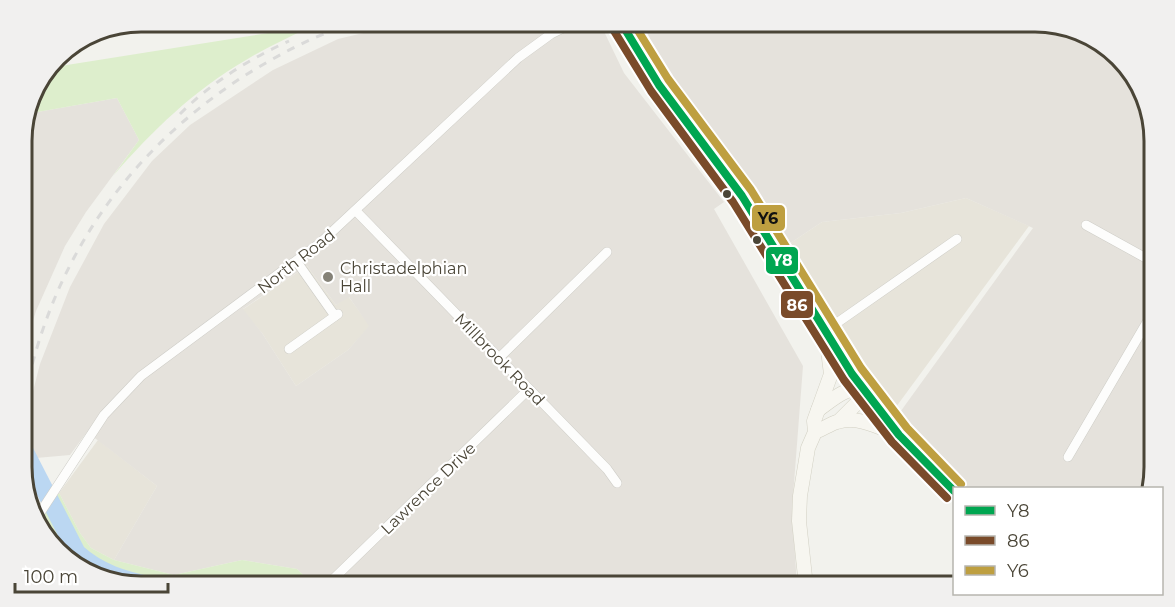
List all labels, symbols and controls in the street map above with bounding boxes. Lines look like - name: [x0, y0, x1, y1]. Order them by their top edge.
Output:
- unlabelled marker: [721, 188, 733, 200]
- line badge: Y6: [751, 204, 786, 232]
- text: Y6: [757, 209, 778, 228]
- street label: North Road: [254, 225, 339, 298]
- unlabelled marker: [751, 234, 763, 246]
- line badge: Y8: [765, 246, 799, 275]
- text: Y8: [770, 251, 793, 270]
- place label: Christadelphian Hall: [340, 259, 467, 296]
- marker: Christadelphian Hall: [321, 270, 335, 284]
- line badge: 86: [780, 290, 814, 319]
- text: 86: [787, 296, 807, 315]
- street label: Millbrook Road: [451, 309, 548, 409]
- street label: Lawrence Drive: [377, 438, 480, 538]
- legend: [953, 487, 1163, 595]
- text: Y8: [1007, 500, 1030, 522]
- text: 86: [1007, 530, 1029, 552]
- scale bar: [15, 556, 168, 594]
- text: Y6: [1007, 560, 1029, 582]
- text: 100 m: [24, 566, 78, 588]

